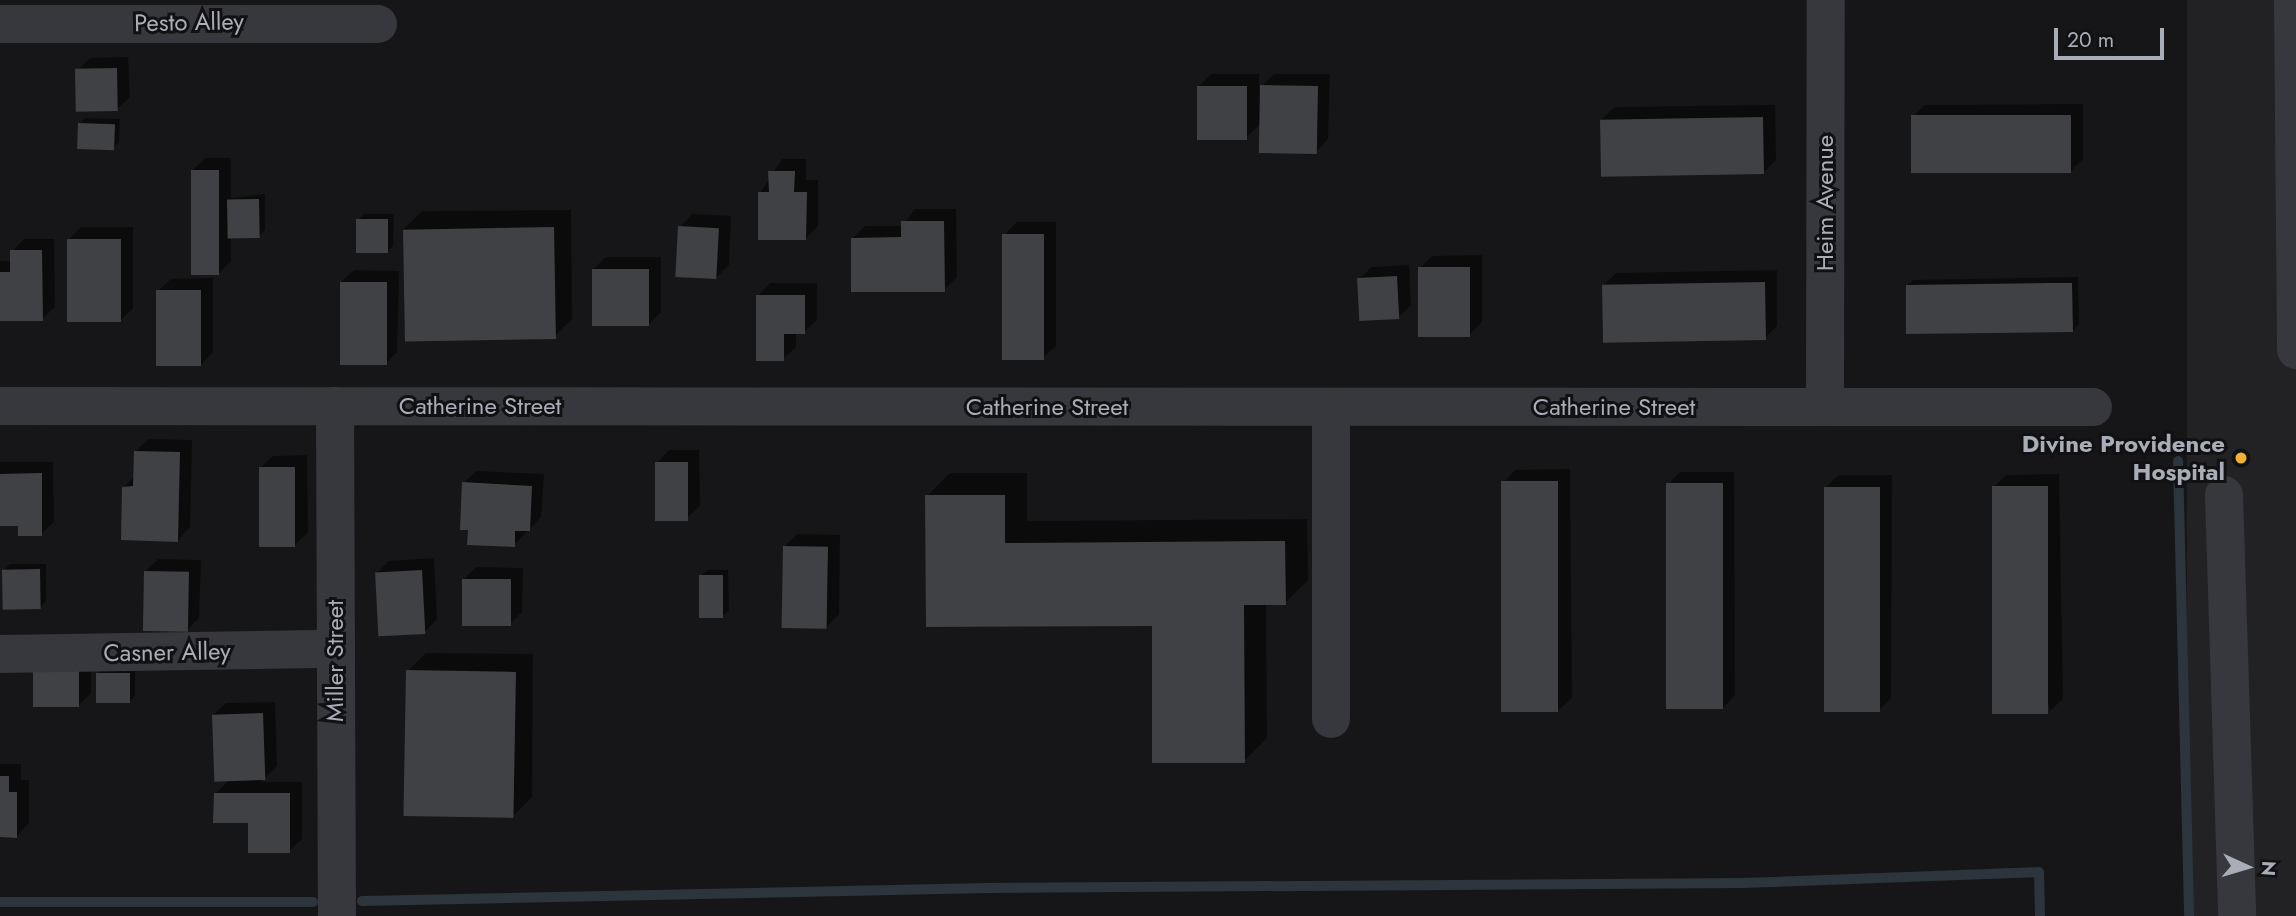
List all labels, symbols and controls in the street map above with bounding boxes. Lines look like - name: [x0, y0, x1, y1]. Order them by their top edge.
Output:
- street label: Pesto Alley: [134, 7, 244, 37]
- scale bar: [2058, 14, 2168, 58]
- text: 20 m: [2067, 25, 2114, 55]
- street label: Heim Avenue: [1811, 135, 1839, 271]
- street label: Catherine Street: [399, 392, 561, 420]
- street label: Catherine Street: [966, 393, 1128, 421]
- street label: Catherine Street: [1533, 393, 1695, 421]
- place label: Divine Providence Hospital: [2022, 430, 2225, 486]
- marker: Divine Providence Hospital: [2231, 448, 2251, 468]
- street label: Miller Street: [321, 600, 349, 722]
- street label: Casner Alley: [103, 636, 231, 668]
- north arrow: [2212, 832, 2282, 902]
- text: N: [2254, 860, 2282, 877]

